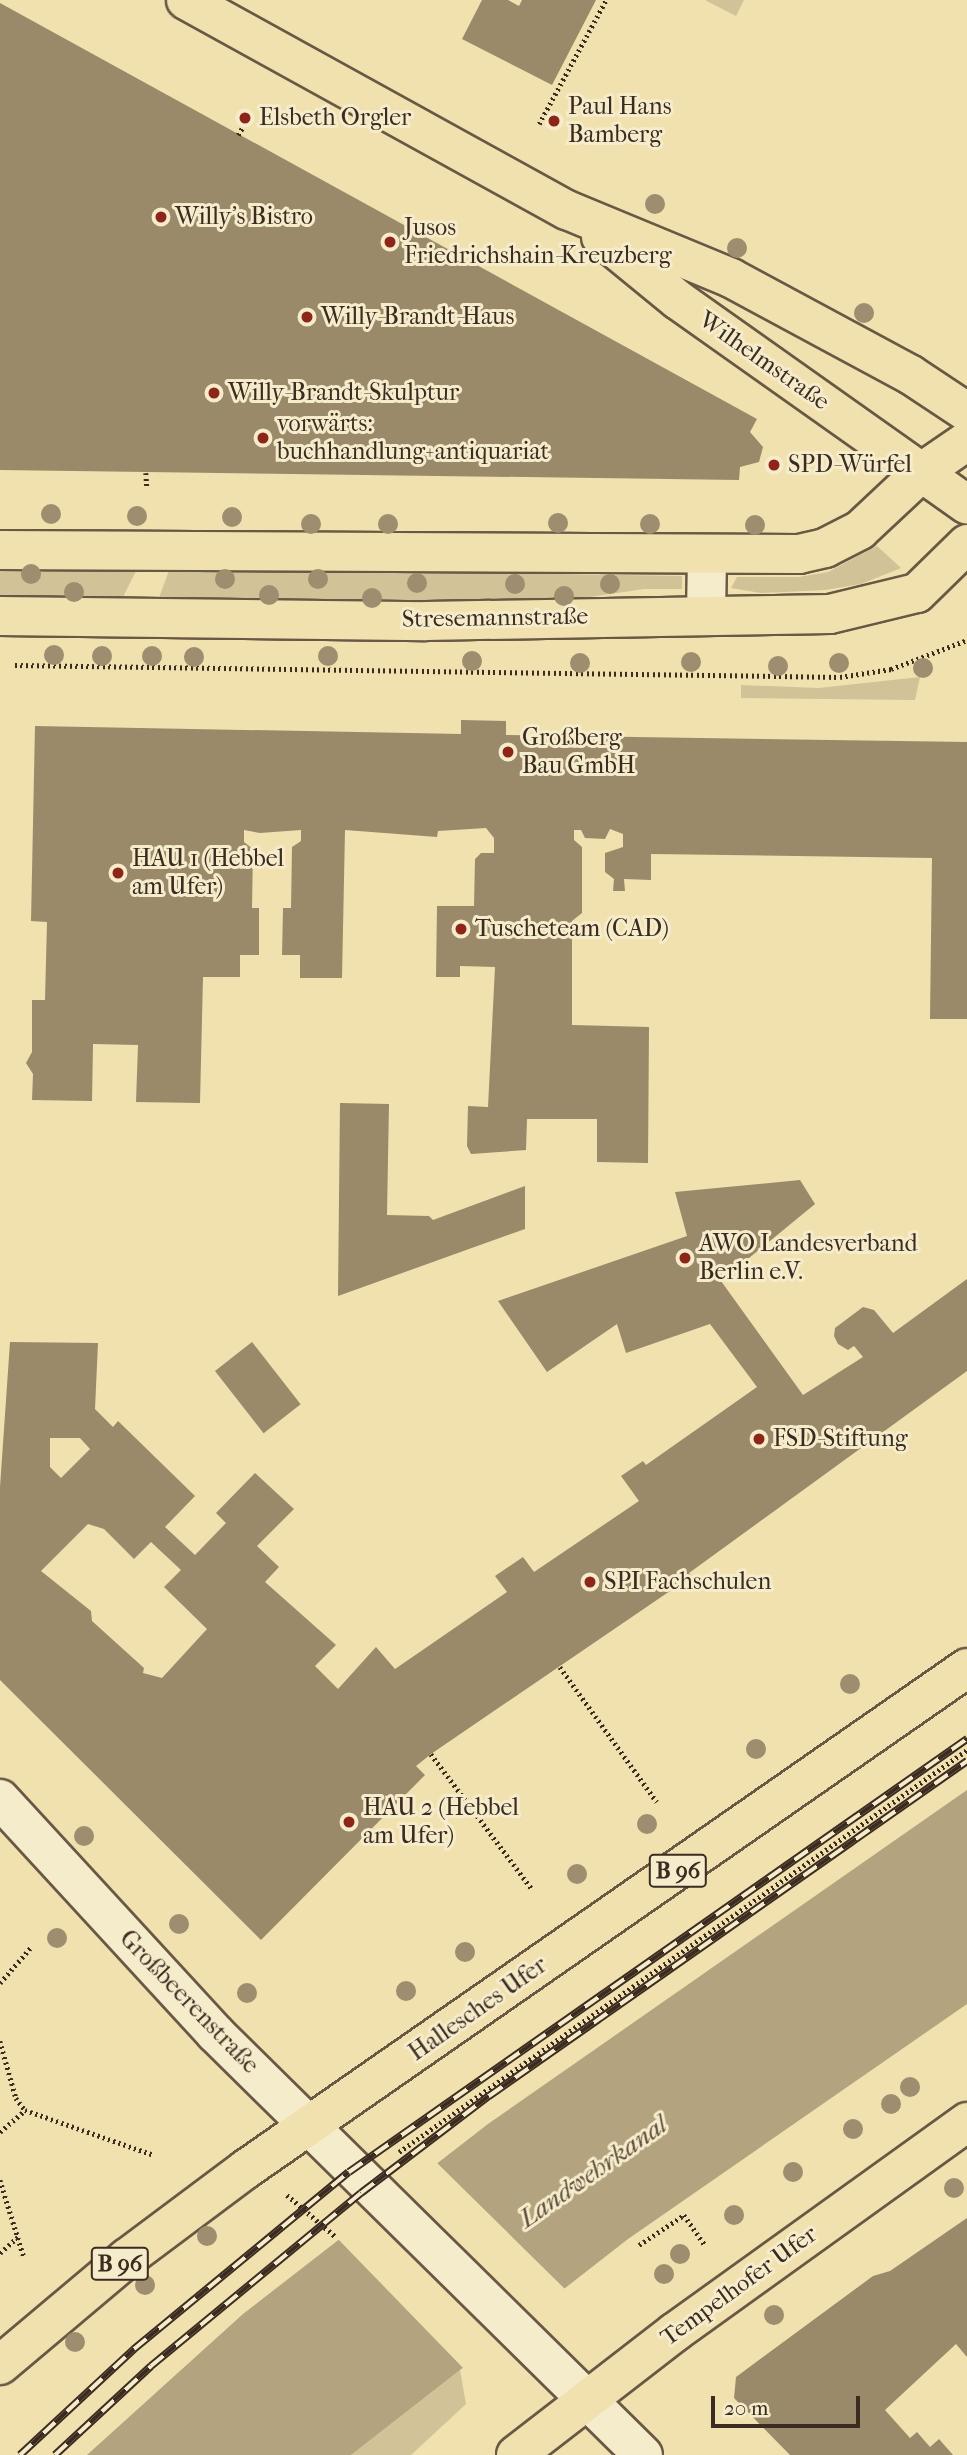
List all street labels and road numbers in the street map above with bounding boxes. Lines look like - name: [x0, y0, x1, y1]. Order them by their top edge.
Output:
- street label: Wilhelmstraße: [693, 305, 835, 417]
- street label: Stresemannstraße: [402, 602, 588, 634]
- road number: B 96: [648, 1852, 708, 1890]
- street label: Großbeerenstraße: [113, 1924, 265, 2080]
- street label: Hallesches Ufer: [403, 1951, 553, 2067]
- street label: Tempelhofer Ufer: [655, 2220, 823, 2352]
- road number: B 96: [90, 2244, 150, 2284]

